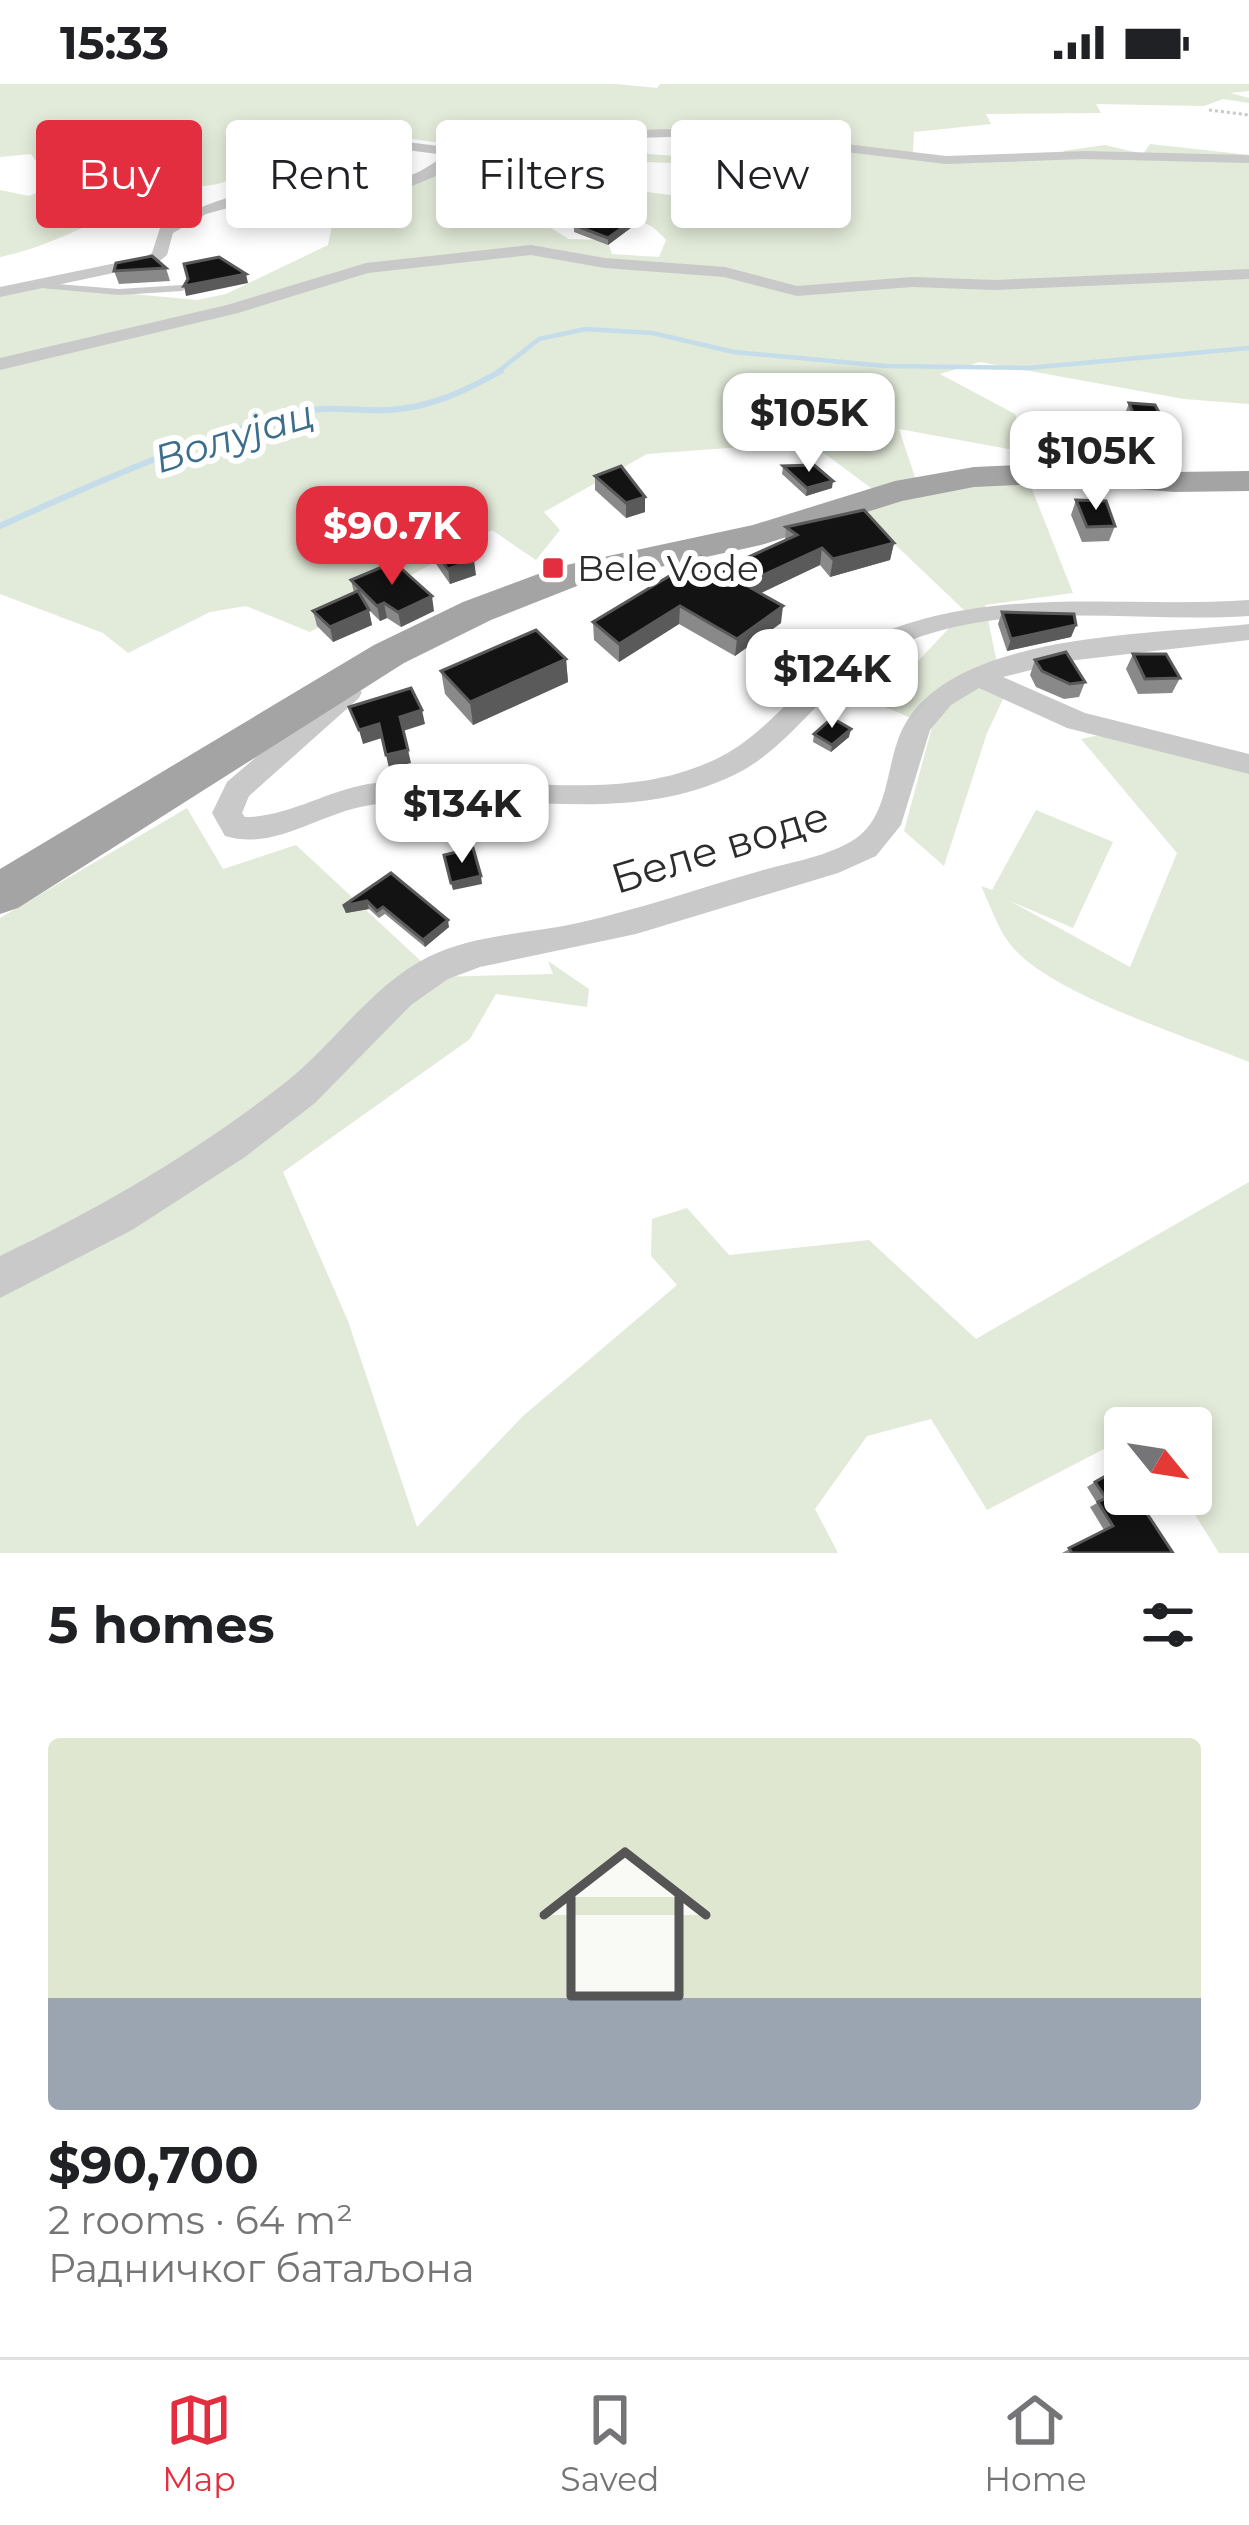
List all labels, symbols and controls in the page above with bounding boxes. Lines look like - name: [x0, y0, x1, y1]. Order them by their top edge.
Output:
- text: 15:33: [60, 15, 169, 70]
- chip: Buy: [36, 120, 202, 228]
- chip: Rent: [226, 120, 412, 228]
- chip: Filters: [436, 120, 647, 228]
- chip: New: [671, 120, 851, 228]
- pin: $105K: [725, 373, 893, 475]
- text: $105K: [750, 388, 868, 436]
- water label: Волујац: [149, 389, 319, 483]
- pin: $105K: [1012, 411, 1180, 513]
- text: $105K: [1037, 426, 1155, 474]
- pin: $90.7K: [294, 486, 490, 588]
- text: $90.7K: [323, 501, 461, 549]
- place label: Bele Vode: [577, 546, 759, 590]
- marker: Bele Vode: [540, 555, 566, 581]
- pin: $124K: [748, 629, 916, 731]
- text: $124K: [773, 644, 891, 692]
- pin: $134K: [378, 764, 546, 866]
- text: $134K: [403, 779, 521, 827]
- street label: Беле воде: [605, 789, 835, 905]
- north arrow: [1104, 1407, 1212, 1515]
- map controls: [1104, 1407, 1212, 1515]
- icon: filters: [1135, 1592, 1201, 1658]
- text: 5 homes: [48, 1594, 275, 1656]
- icon: home: [517, 1816, 733, 2032]
- text: $90,700: [48, 2134, 259, 2196]
- text: 2 rooms · 64 m²: [48, 2196, 353, 2244]
- text: Радничког батаљона: [48, 2244, 475, 2292]
- tab: Map: [162, 2387, 236, 2499]
- tab: Saved: [560, 2387, 660, 2499]
- tab: Home: [984, 2387, 1087, 2499]

